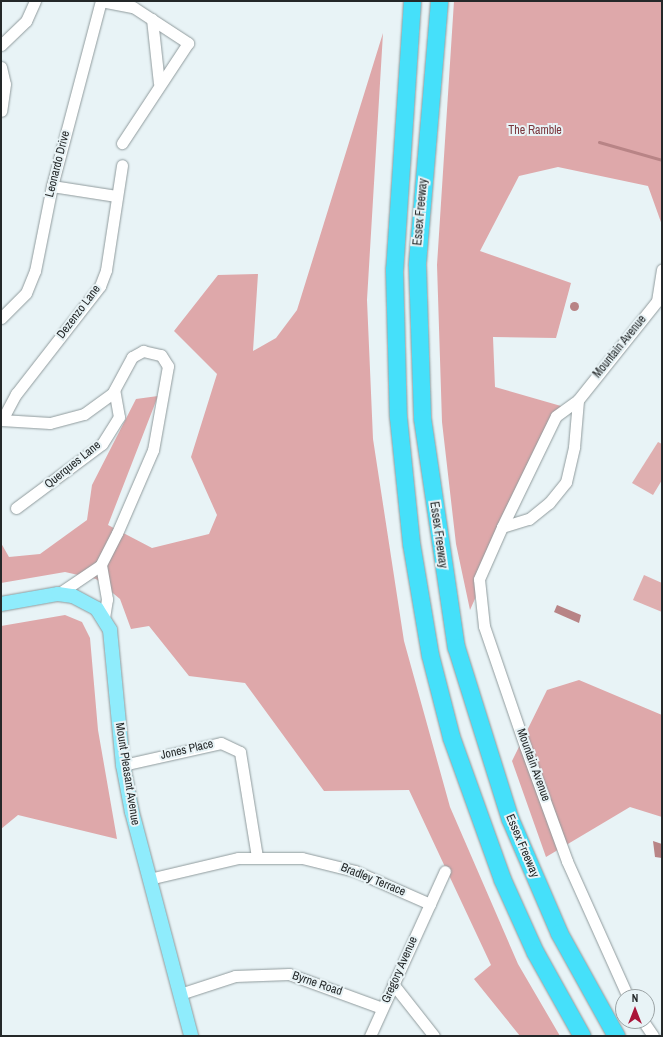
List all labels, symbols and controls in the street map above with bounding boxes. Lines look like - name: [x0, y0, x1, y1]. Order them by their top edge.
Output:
- park label: The Ramble: [508, 124, 562, 138]
- street label: Leonardo Drive: [43, 129, 73, 199]
- street label: Essex Freeway: [411, 178, 431, 246]
- street label: Dezenzo Lane: [54, 282, 104, 342]
- street label: Mountain Avenue: [590, 313, 650, 381]
- street label: Querques Lane: [42, 438, 104, 492]
- street label: Essex Freeway: [426, 501, 450, 569]
- street label: Mount Pleasant Avenue: [112, 721, 142, 827]
- street label: Mountain Avenue: [513, 726, 553, 804]
- street label: Jones Place: [159, 737, 215, 763]
- street label: Essex Freeway: [502, 812, 542, 880]
- street label: Bradley Terrace: [338, 860, 408, 900]
- street label: Gregory Avenue: [379, 934, 421, 1006]
- street label: Byrne Road: [290, 969, 344, 999]
- north arrow: [615, 989, 655, 1029]
- text: N: [632, 991, 638, 1005]

